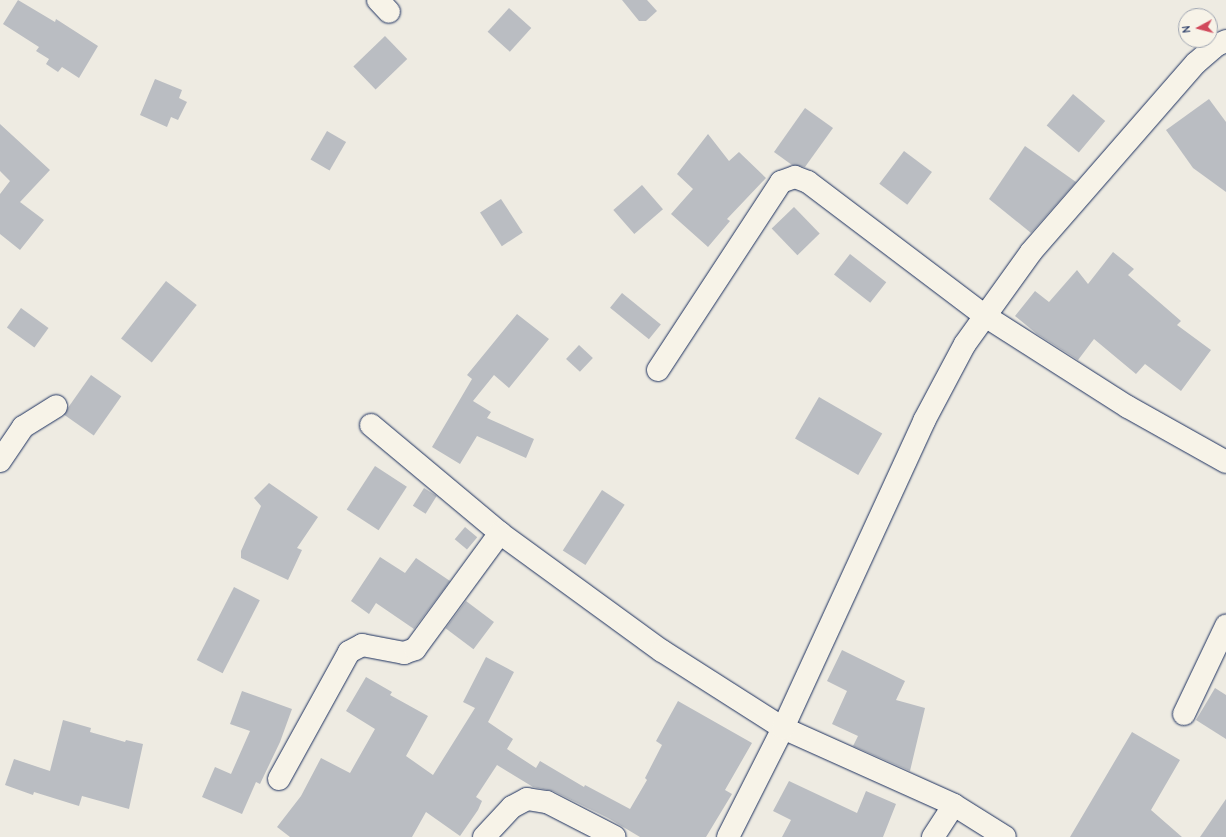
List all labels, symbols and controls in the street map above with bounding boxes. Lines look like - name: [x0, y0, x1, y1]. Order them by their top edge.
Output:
- north arrow: [1178, 8, 1218, 48]
- text: N: [1180, 25, 1193, 34]

